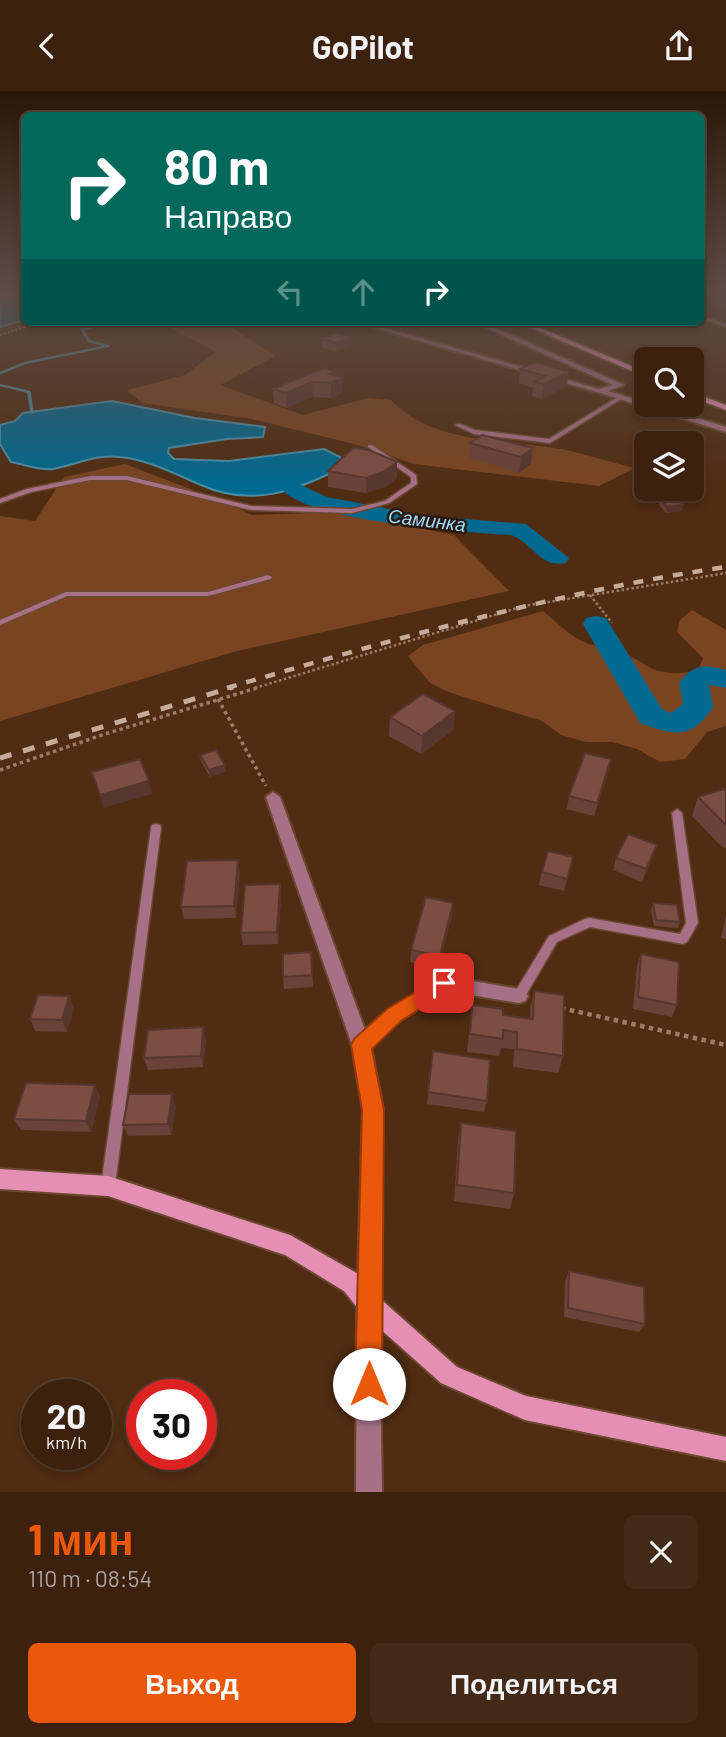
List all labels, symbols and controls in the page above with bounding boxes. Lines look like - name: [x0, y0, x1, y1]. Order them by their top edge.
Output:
- icon: back: [28, 27, 66, 65]
- text: GoPilot: [312, 27, 414, 65]
- icon: share: [660, 27, 698, 65]
- text: 80 m: [164, 136, 269, 195]
- icon: right: [49, 140, 140, 231]
- text: Направо: [164, 196, 292, 234]
- icon: left: [271, 273, 309, 311]
- icon: ahead: [344, 273, 382, 311]
- icon: right: [417, 273, 455, 311]
- map controls: [634, 347, 704, 501]
- button: search: [634, 347, 704, 417]
- button: layers: [634, 431, 704, 501]
- water label: Саминка: [387, 503, 467, 536]
- pin: [414, 953, 474, 1013]
- icon: arrive: [425, 964, 463, 1002]
- position arrow: [332, 1347, 406, 1421]
- speed limit sign: 30: [126, 1379, 217, 1470]
- text: 20: [47, 1394, 86, 1436]
- text: km/h: [46, 1431, 87, 1453]
- text: 1 мин: [28, 1513, 134, 1563]
- button: close: [624, 1515, 698, 1589]
- text: 110 m · 08:54: [28, 1564, 152, 1592]
- button: Выход: [28, 1643, 356, 1723]
- button: Поделиться: [370, 1643, 698, 1723]

